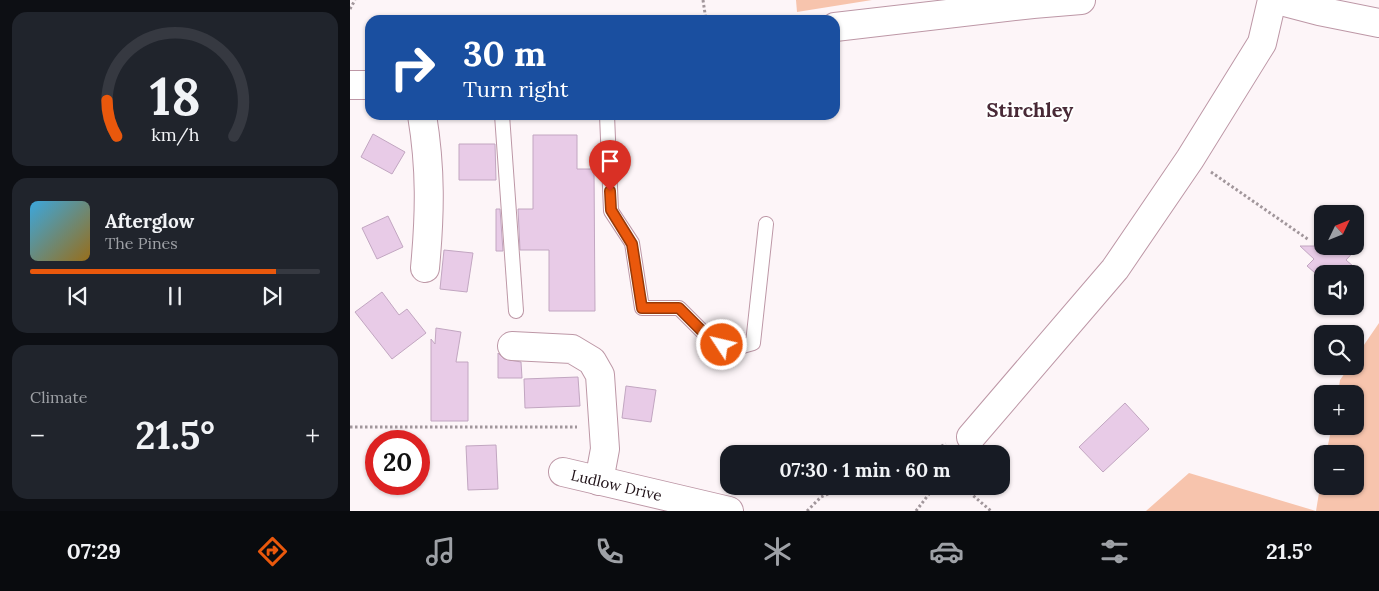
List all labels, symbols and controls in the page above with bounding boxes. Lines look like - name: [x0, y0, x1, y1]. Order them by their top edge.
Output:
- text: 30 m: [463, 31, 546, 76]
- icon: right: [380, 35, 445, 100]
- text: 18: [150, 63, 200, 129]
- text: Turn right: [463, 75, 568, 103]
- district label: Stirchley: [987, 97, 1073, 122]
- text: km/h: [151, 123, 199, 146]
- pin: [589, 140, 631, 191]
- icon: arrive: [596, 147, 624, 175]
- north arrow: [1314, 205, 1364, 255]
- map controls: [1314, 205, 1364, 495]
- text: Afterglow: [105, 209, 194, 233]
- text: The Pines: [105, 233, 178, 253]
- button: sound: [1314, 265, 1364, 315]
- icon: previous: [64, 282, 92, 310]
- icon: pause: [161, 282, 189, 310]
- icon: next: [258, 282, 286, 310]
- position arrow: [695, 318, 747, 370]
- button: search: [1314, 325, 1364, 375]
- button: +: [1314, 385, 1364, 435]
- text: Climate: [30, 387, 87, 407]
- text: 21.5°: [135, 411, 215, 459]
- text: −: [30, 418, 45, 454]
- text: +: [305, 418, 320, 454]
- speed limit sign: 20: [365, 430, 430, 495]
- button: −: [1314, 445, 1364, 495]
- text: 07:30 · 1 min · 60 m: [779, 458, 951, 482]
- street label: Ludlow Drive: [569, 465, 664, 504]
- icon: directions: [255, 534, 290, 569]
- icon: music: [423, 534, 458, 569]
- icon: phone: [592, 534, 627, 569]
- icon: climate: [760, 534, 795, 569]
- icon: car: [929, 534, 964, 569]
- icon: filters: [1097, 534, 1132, 569]
- text: 07:29: [67, 537, 121, 565]
- text: 21.5°: [1266, 537, 1312, 565]

